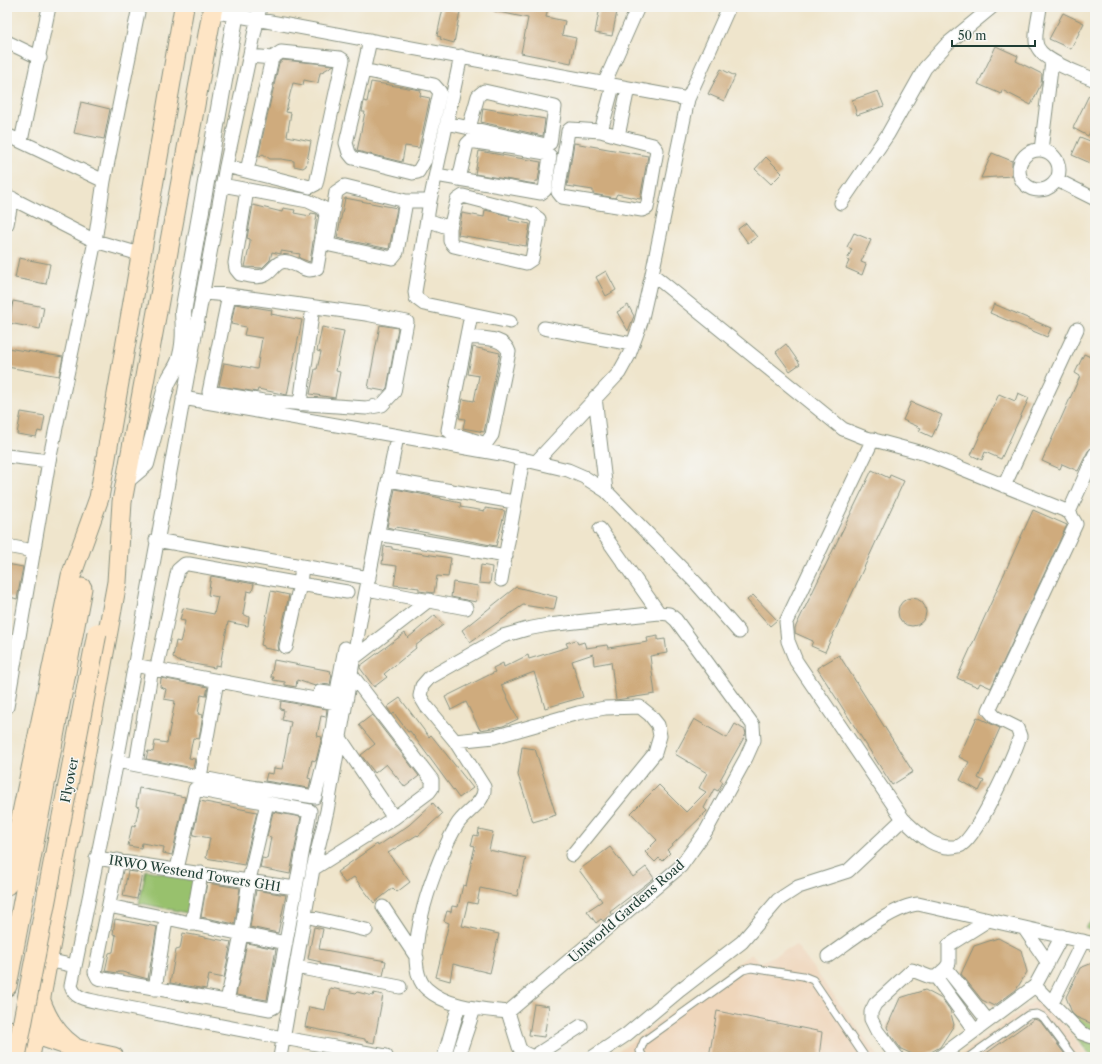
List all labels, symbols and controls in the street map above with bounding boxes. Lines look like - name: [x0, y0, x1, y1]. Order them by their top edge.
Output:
- scale bar: [952, 22, 1035, 48]
- text: 50 m: [958, 28, 987, 43]
- street label: Flyover: [57, 755, 81, 804]
- street label: IRWO Westend Towers GH1: [108, 851, 283, 895]
- street label: Uniworld Gardens Road: [565, 856, 687, 966]

